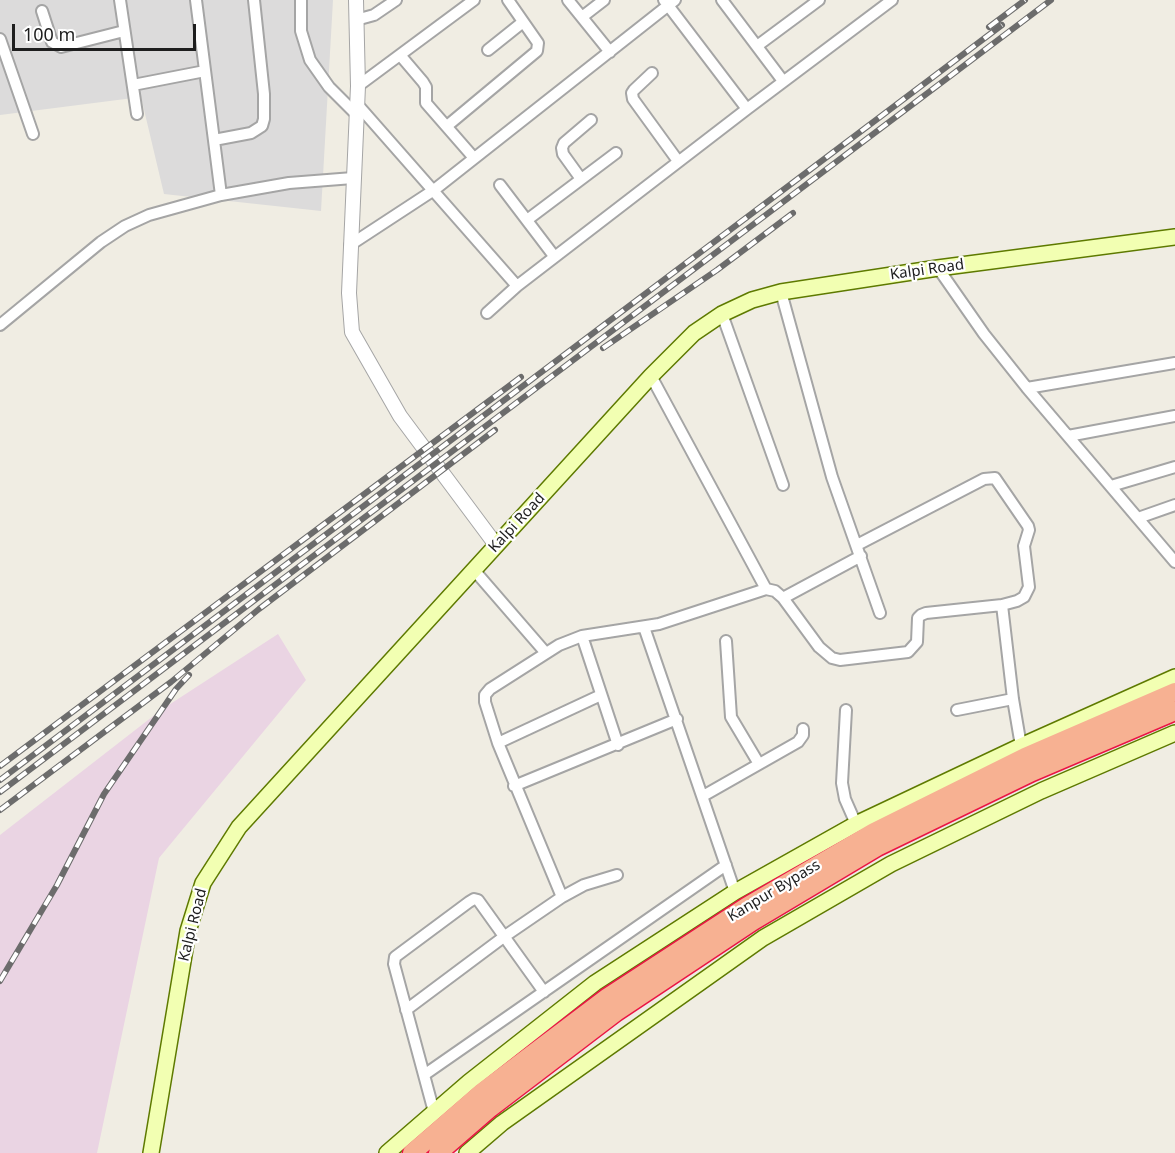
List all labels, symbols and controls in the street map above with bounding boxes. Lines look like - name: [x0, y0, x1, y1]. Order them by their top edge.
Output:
- scale bar: [15, 12, 200, 50]
- text: 100 m: [23, 22, 75, 46]
- street label: Kalpi Road: [889, 256, 965, 284]
- street label: Kalpi Road: [485, 490, 549, 556]
- street label: Kanpur Bypass: [724, 856, 824, 926]
- street label: Kalpi Road: [175, 887, 211, 963]

